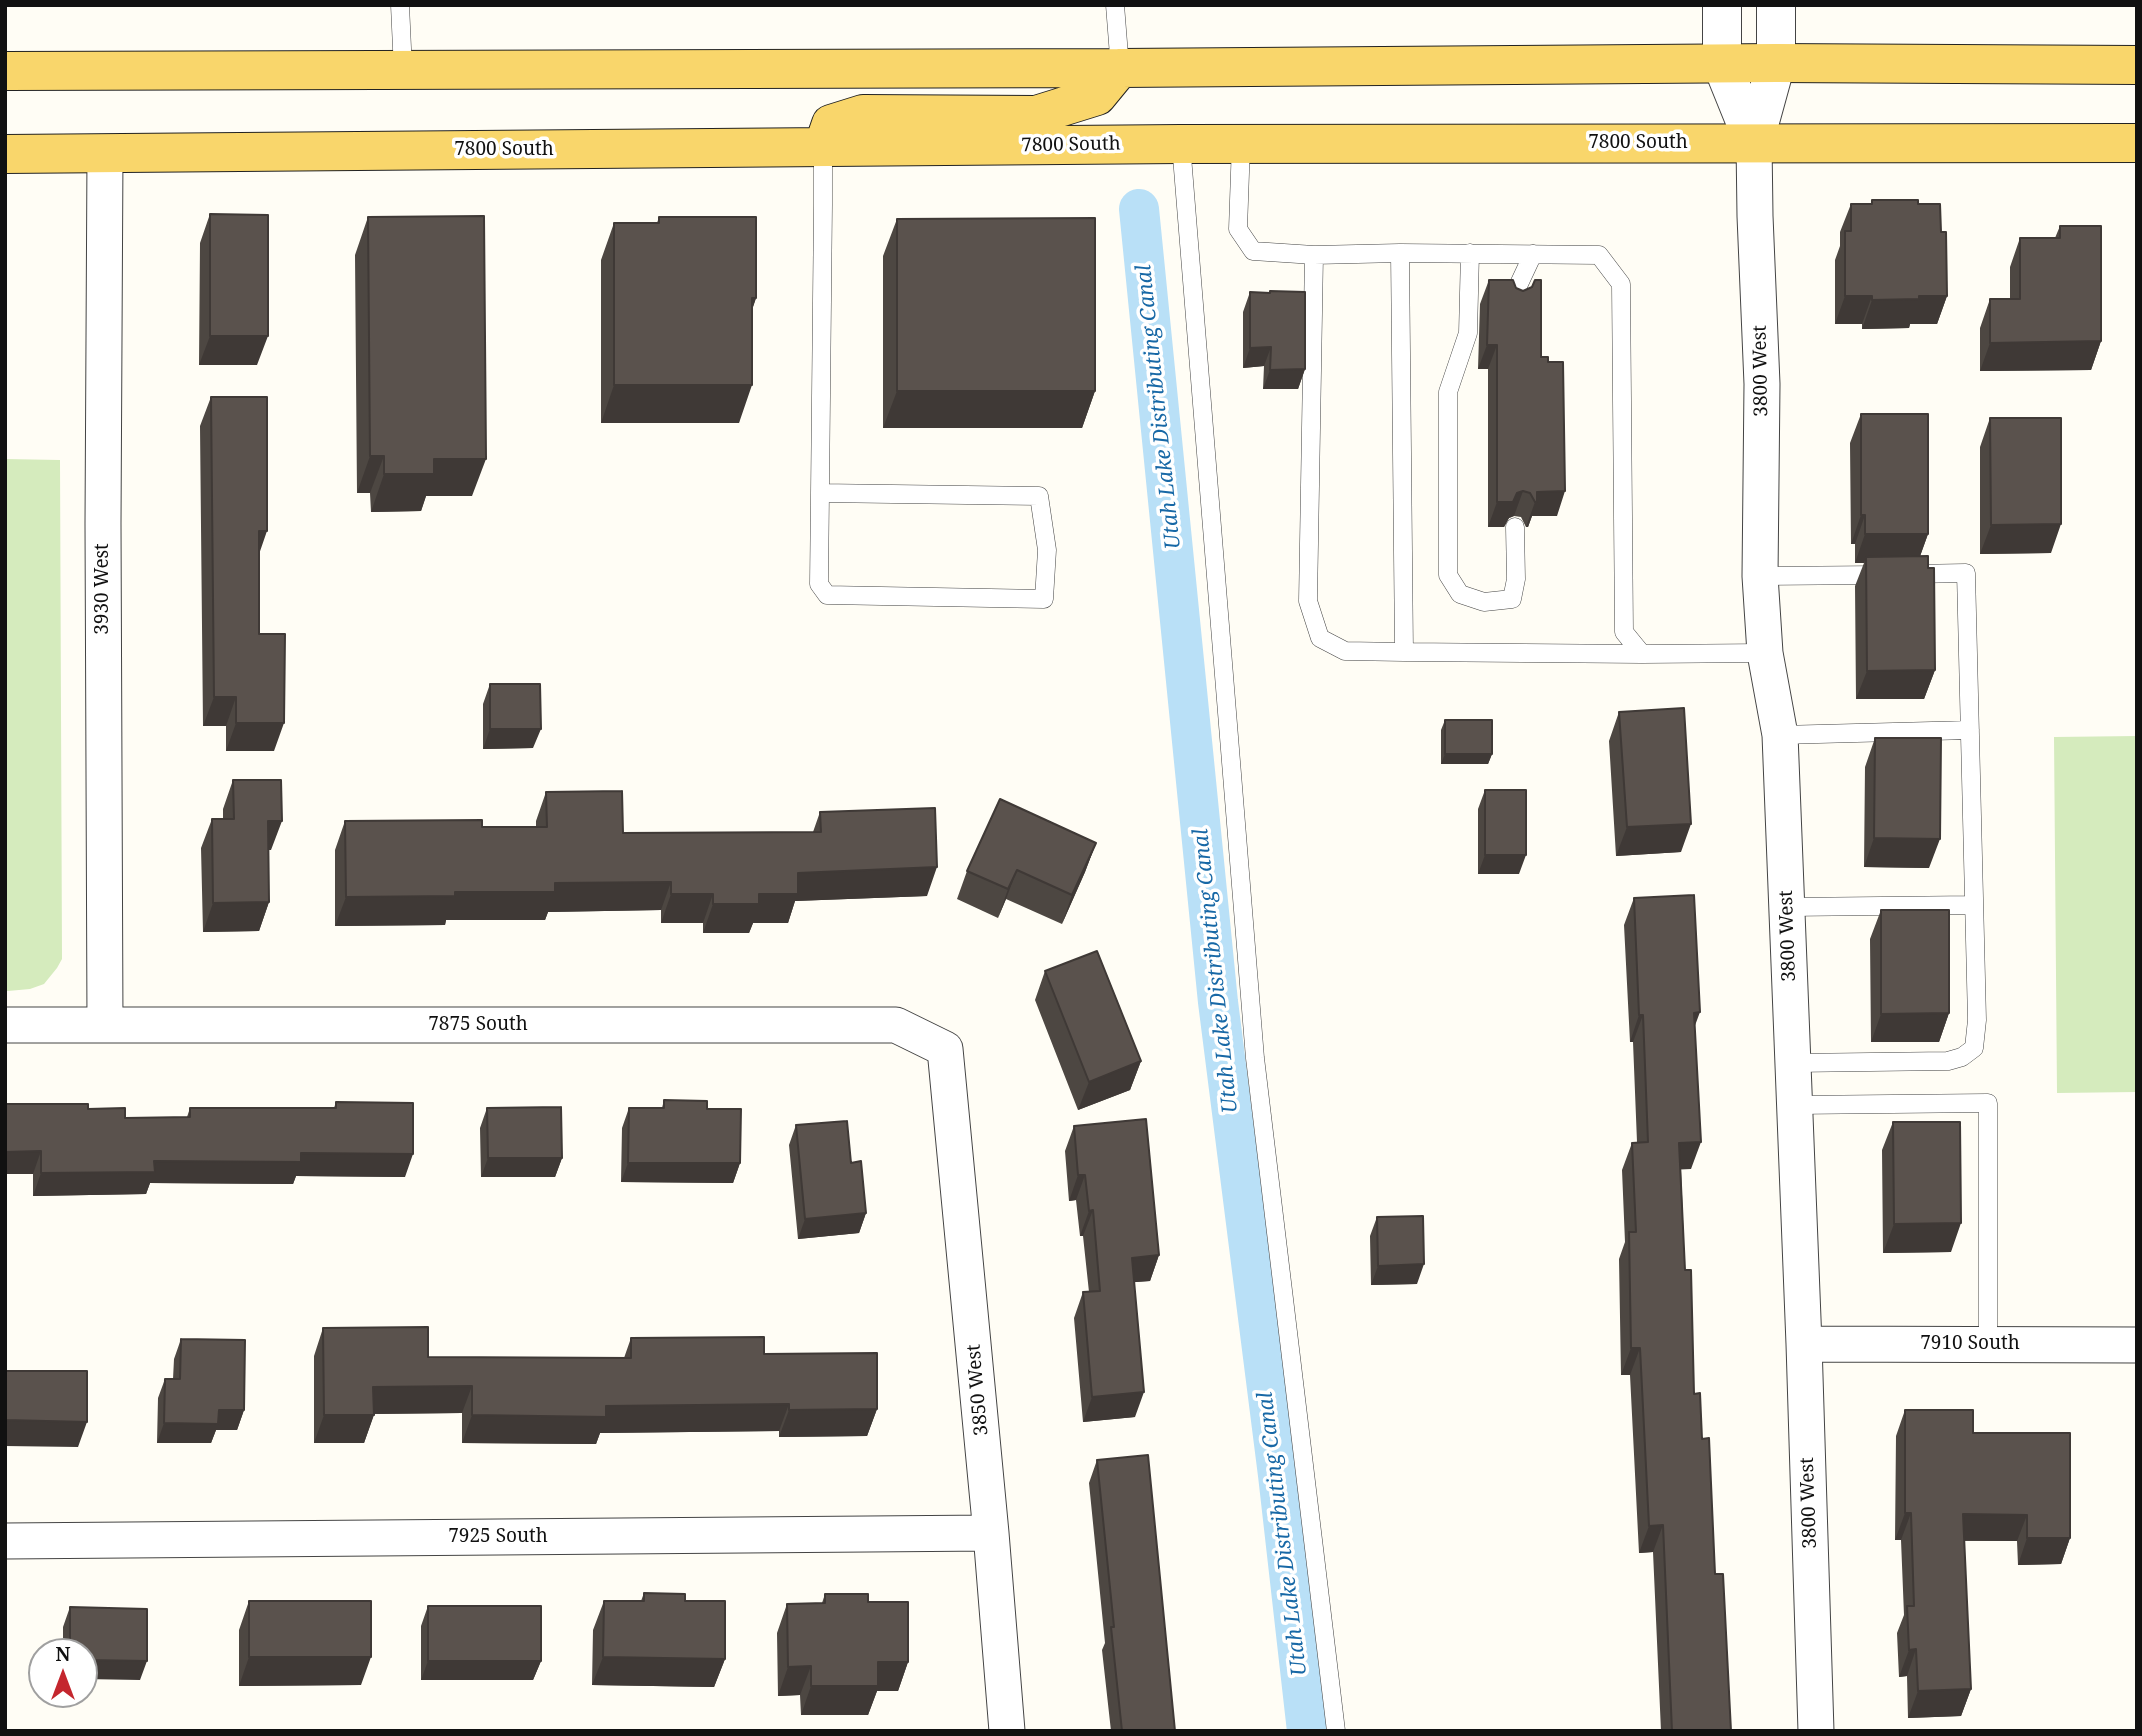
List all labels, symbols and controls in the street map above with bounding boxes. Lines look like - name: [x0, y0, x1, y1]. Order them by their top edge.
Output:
- street label: 7800 South: [1588, 132, 1688, 154]
- street label: 7800 South: [1021, 133, 1121, 157]
- street label: 7800 South: [454, 139, 554, 161]
- water label: Utah Lake Distributing Canal: [1132, 264, 1186, 550]
- street label: 3800 West: [1749, 325, 1773, 417]
- street label: 3930 West: [92, 543, 114, 635]
- water label: Utah Lake Distributing Canal: [1189, 828, 1243, 1114]
- street label: 3800 West: [1775, 890, 1801, 982]
- street label: 7875 South: [428, 1014, 528, 1036]
- street label: 7910 South: [1920, 1333, 2020, 1355]
- street label: 3850 West: [963, 1343, 993, 1437]
- water label: Utah Lake Distributing Canal: [1253, 1391, 1313, 1677]
- street label: 3800 West: [1796, 1457, 1822, 1549]
- street label: 7925 South: [448, 1526, 548, 1548]
- north arrow: [28, 1638, 98, 1708]
- text: N: [56, 1641, 70, 1667]

